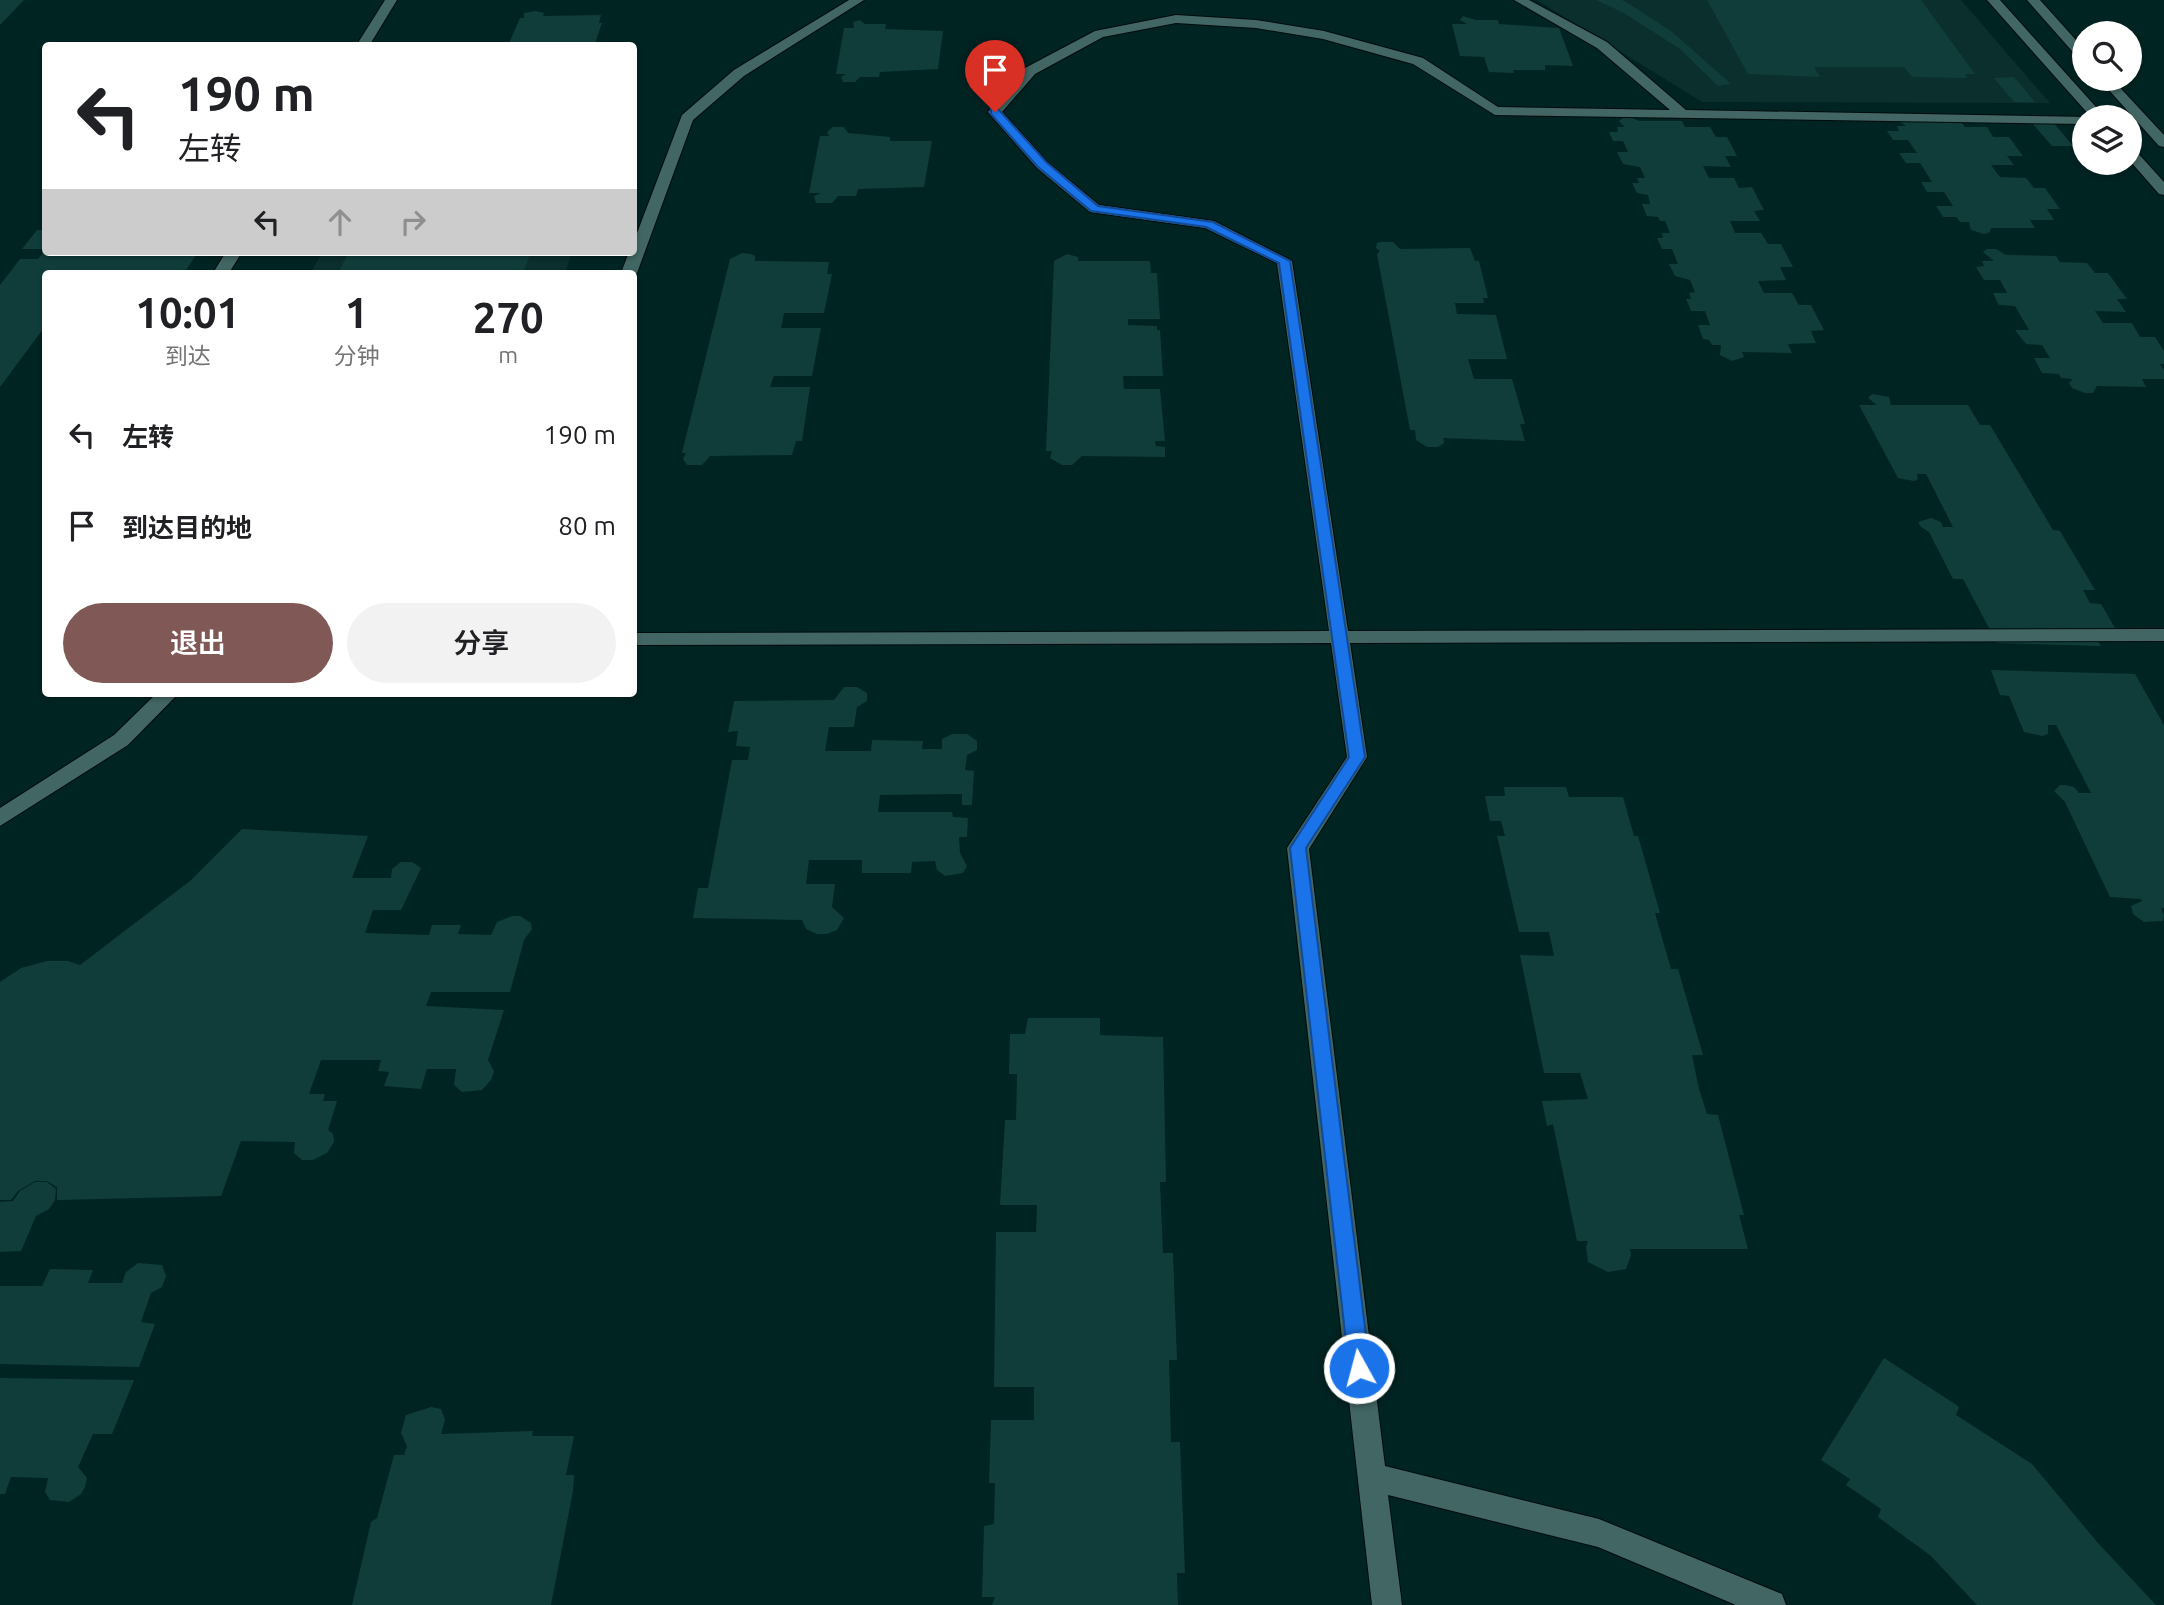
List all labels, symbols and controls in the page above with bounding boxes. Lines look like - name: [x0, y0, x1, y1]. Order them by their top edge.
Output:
- map controls: [2072, 21, 2142, 175]
- button: search: [2072, 21, 2142, 91]
- pin: [965, 40, 1025, 112]
- icon: arrive: [976, 51, 1014, 89]
- text: 190 m: [178, 65, 315, 120]
- icon: left: [63, 70, 154, 161]
- button: layers: [2072, 105, 2142, 175]
- text: 左转: [178, 130, 242, 166]
- icon: left: [248, 203, 286, 241]
- icon: ahead: [321, 203, 359, 241]
- icon: right: [394, 203, 432, 241]
- text: 10:01: [135, 289, 240, 336]
- text: 1: [345, 289, 368, 336]
- text: 270: [473, 294, 544, 341]
- text: m: [498, 342, 518, 367]
- text: 到达: [165, 343, 211, 368]
- text: 分钟: [334, 343, 380, 368]
- icon: left: [63, 416, 101, 454]
- text: 190 m: [544, 420, 616, 449]
- text: 左转: [122, 422, 174, 451]
- icon: arrive: [63, 507, 101, 545]
- text: 80 m: [558, 511, 616, 540]
- text: 到达目的地: [122, 513, 252, 542]
- button: 退出: [63, 603, 333, 683]
- button: 分享: [347, 603, 616, 683]
- position arrow: [1322, 1331, 1396, 1405]

